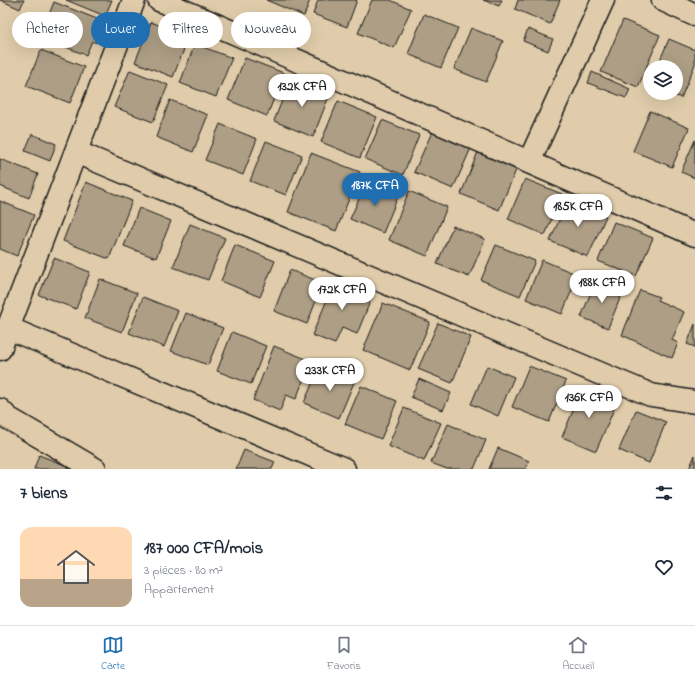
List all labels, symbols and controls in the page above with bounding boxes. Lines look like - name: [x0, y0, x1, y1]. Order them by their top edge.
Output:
- chip: Acheter: [12, 12, 83, 48]
- chip: Louer: [91, 12, 150, 48]
- chip: Filtres: [158, 12, 223, 48]
- chip: Nouveau: [231, 12, 311, 48]
- map controls: [643, 60, 683, 100]
- button: layers: [643, 60, 683, 100]
- pin: 132K CFA: [261, 74, 343, 108]
- text: 132K CFA: [277, 77, 327, 96]
- pin: 187K CFA: [334, 173, 416, 207]
- text: 187K CFA: [351, 176, 399, 195]
- pin: 185K CFA: [537, 194, 619, 228]
- text: 185K CFA: [553, 197, 603, 216]
- pin: 188K CFA: [561, 270, 643, 304]
- text: 188K CFA: [578, 273, 626, 292]
- pin: 172K CFA: [301, 277, 383, 311]
- text: 172K CFA: [317, 280, 367, 299]
- pin: 233K CFA: [289, 358, 371, 392]
- text: 233K CFA: [305, 361, 355, 380]
- pin: 136K CFA: [548, 385, 630, 419]
- text: 136K CFA: [565, 388, 613, 407]
- text: 7 biens: [20, 481, 68, 506]
- icon: filters: [653, 482, 675, 504]
- text: 187 000 CFA/mois: [144, 536, 263, 561]
- icon: home: [52, 543, 100, 591]
- icon: heart: [653, 556, 675, 578]
- text: 3 pièces · 80 m²: [144, 561, 223, 580]
- text: Appartement: [144, 580, 214, 599]
- tab: Carte: [101, 634, 125, 674]
- tab: Favoris: [327, 634, 361, 674]
- tab: Accueil: [563, 634, 594, 674]

